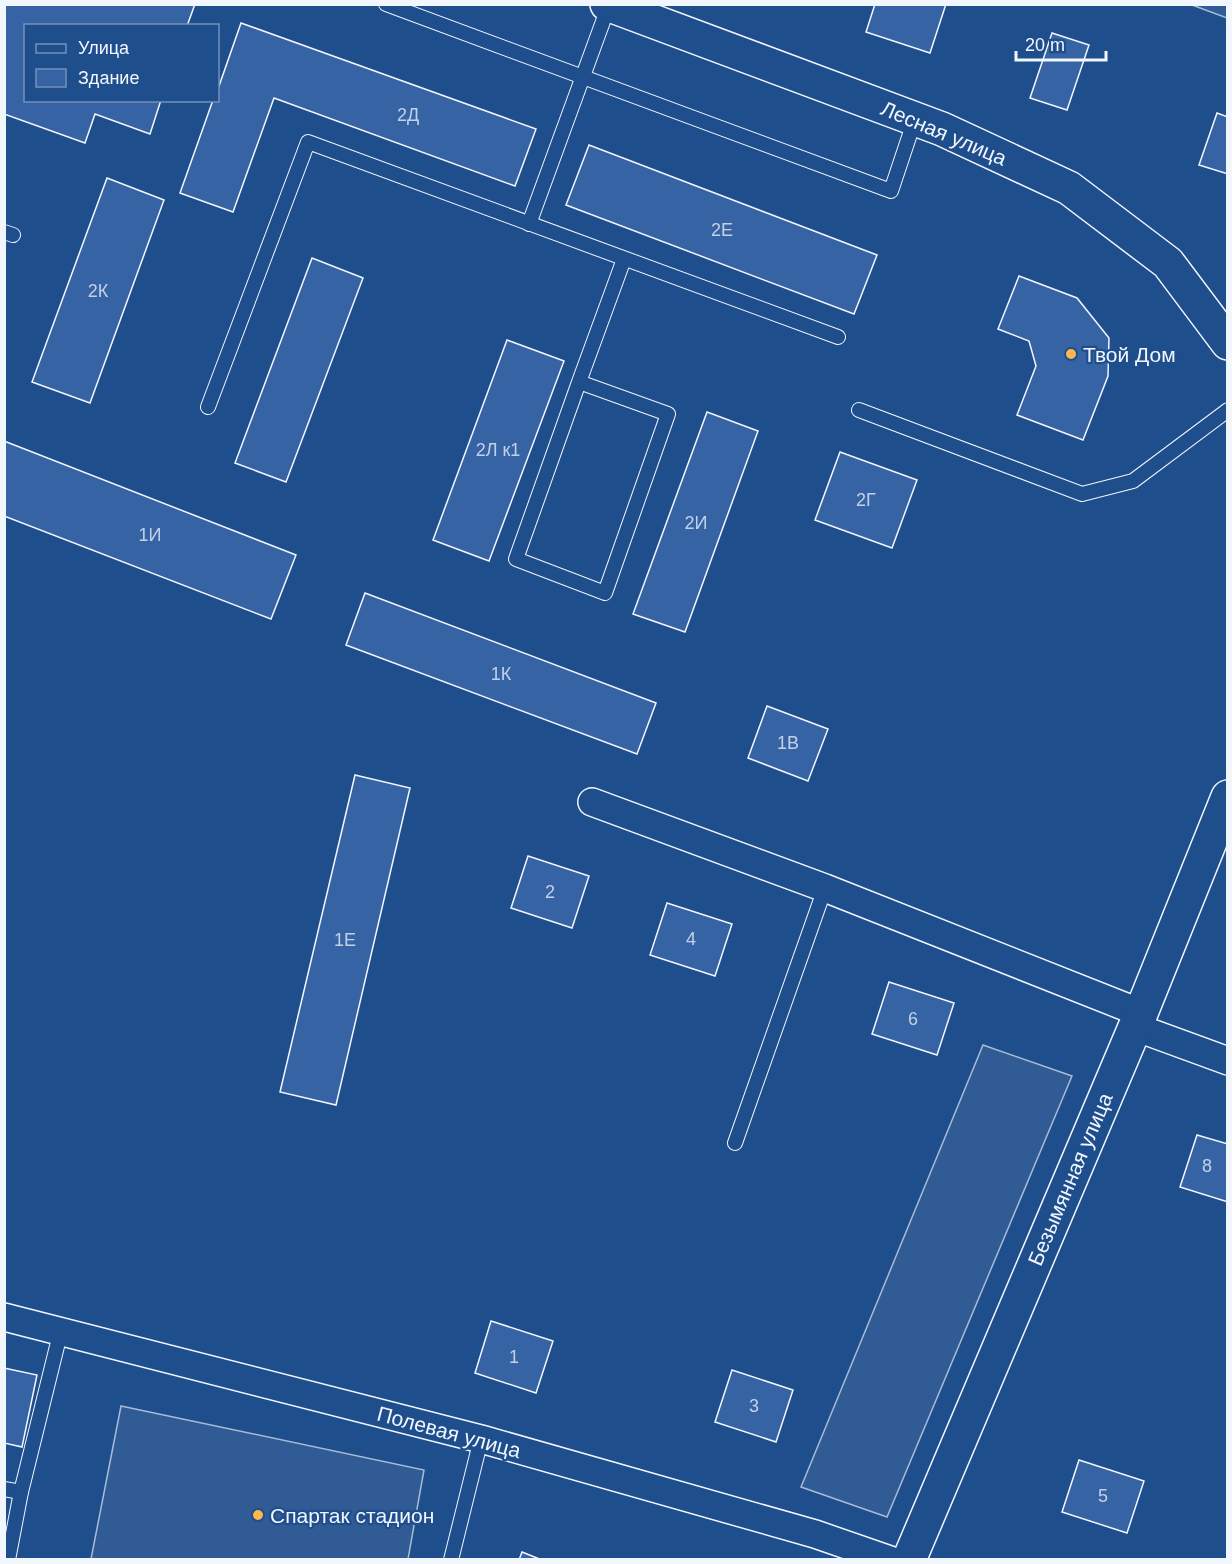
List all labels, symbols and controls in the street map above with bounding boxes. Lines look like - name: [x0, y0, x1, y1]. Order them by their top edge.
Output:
- legend: [24, 24, 219, 102]
- scale bar: [1016, 24, 1106, 62]
- text: 20 m: [1025, 35, 1065, 55]
- text: Улица: [78, 38, 130, 58]
- text: Здание: [78, 68, 139, 88]
- street label: Лесная улица: [878, 96, 1011, 170]
- house number: 2Д: [397, 105, 419, 125]
- house number: 2Е: [711, 220, 733, 240]
- house number: 2К: [88, 281, 109, 301]
- place label: Твой Дом: [1083, 343, 1176, 366]
- marker: Твой Дом: [1064, 347, 1078, 361]
- house number: 2Л к1: [476, 440, 520, 460]
- house number: 2Г: [856, 490, 876, 510]
- house number: 2И: [685, 513, 707, 533]
- house number: 1И: [139, 525, 161, 545]
- house number: 1К: [491, 664, 512, 684]
- house number: 1В: [777, 733, 799, 753]
- house number: 2: [545, 882, 555, 902]
- house number: 4: [686, 929, 696, 949]
- house number: 1Е: [334, 930, 356, 950]
- house number: 6: [908, 1009, 918, 1029]
- street label: Безымянная улица: [1023, 1089, 1117, 1269]
- house number: 8: [1202, 1156, 1212, 1176]
- house number: 1: [509, 1347, 519, 1367]
- house number: 3: [749, 1396, 759, 1416]
- street label: Полевая улица: [375, 1402, 524, 1462]
- house number: 5: [1098, 1486, 1108, 1506]
- place label: Спартак стадион: [270, 1504, 434, 1527]
- marker: Спартак стадион: [251, 1508, 265, 1522]

